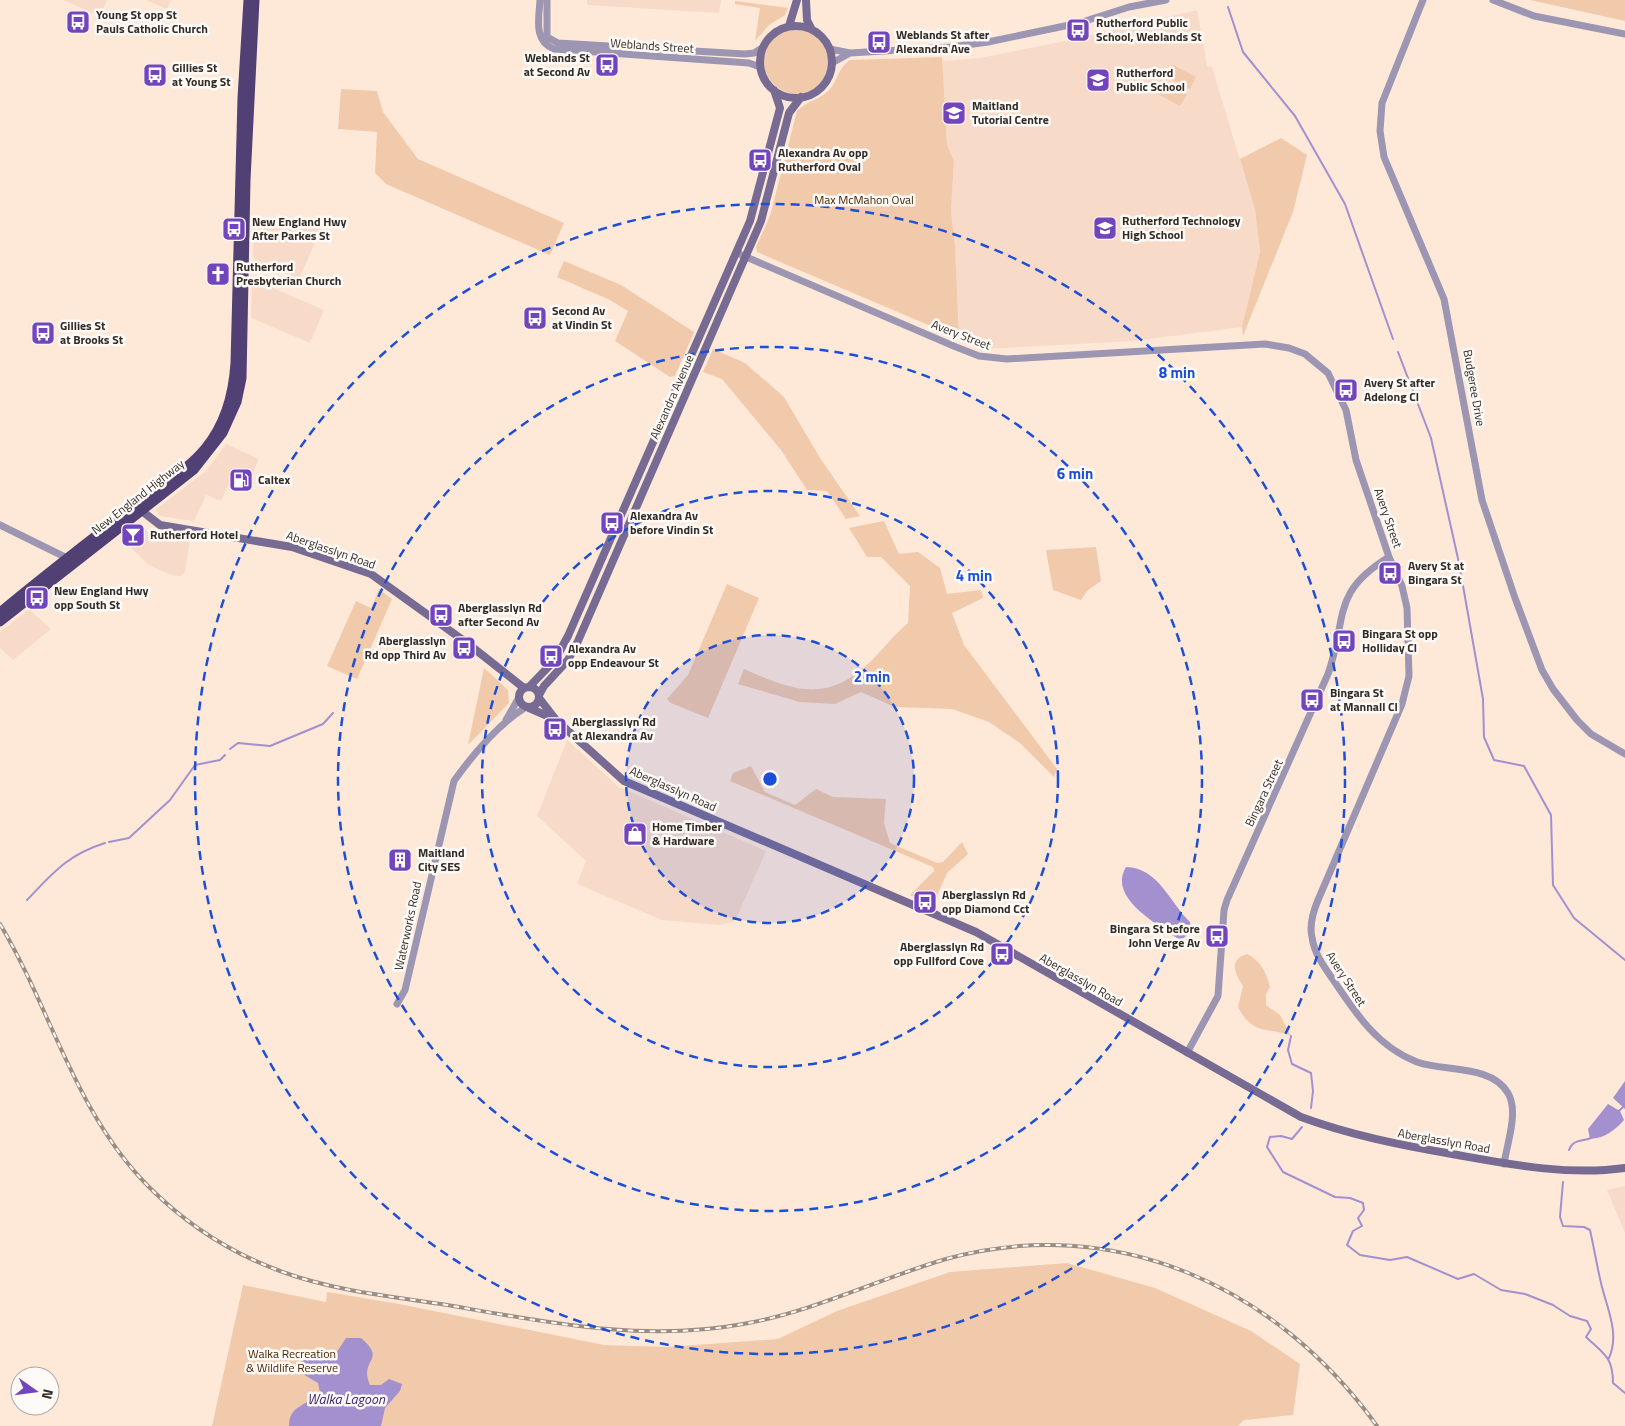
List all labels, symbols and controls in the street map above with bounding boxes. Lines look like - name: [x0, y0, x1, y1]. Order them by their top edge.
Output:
- place label: Young St opp St Pauls Catholic Church: [96, 5, 208, 38]
- bus stop icon: Young St opp St Pauls Catholic Church: [65, 9, 91, 35]
- place label: Rutherford Public School, Weblands St: [1096, 13, 1202, 46]
- bus stop icon: Rutherford Public School, Weblands St: [1065, 17, 1091, 43]
- place label: Weblands St after Alexandra Ave: [896, 25, 990, 58]
- bus stop icon: Weblands St after Alexandra Ave: [866, 29, 892, 55]
- street label: Weblands Street: [610, 33, 695, 58]
- place label: Weblands St at Second Av: [524, 48, 591, 81]
- bus stop icon: Weblands St at Second Av: [594, 52, 620, 78]
- place label: Gillies St at Young St: [172, 58, 231, 91]
- bus stop icon: Gillies St at Young St: [142, 62, 168, 88]
- place label: Rutherford Public School: [1116, 63, 1185, 96]
- school or university icon: Rutherford Public School: [1085, 67, 1111, 93]
- place label: Maitland Tutorial Centre: [972, 96, 1049, 129]
- school or university icon: Maitland Tutorial Centre: [941, 100, 967, 126]
- place label: Alexandra Av opp Rutherford Oval: [778, 143, 868, 176]
- bus stop icon: Alexandra Av opp Rutherford Oval: [747, 147, 773, 173]
- park label: Max McMahon Oval: [814, 190, 914, 209]
- place label: Rutherford Technology High School: [1122, 211, 1241, 244]
- place label: New England Hwy After Parkes St: [252, 212, 347, 245]
- school or university icon: Rutherford Technology High School: [1092, 215, 1118, 241]
- bus stop icon: New England Hwy After Parkes St: [221, 216, 247, 242]
- place label: Rutherford Presbyterian Church: [236, 257, 341, 290]
- church icon: Rutherford Presbyterian Church: [205, 261, 231, 287]
- place label: Second Av at Vindin St: [552, 301, 613, 334]
- bus stop icon: Second Av at Vindin St: [522, 305, 548, 331]
- street label: Avery Street: [929, 315, 994, 355]
- place label: Gillies St at Brooks St: [60, 316, 124, 349]
- bus stop icon: Gillies St at Brooks St: [30, 320, 56, 346]
- street label: Budgeree Drive: [1458, 348, 1491, 428]
- street label: Alexandra Avenue: [644, 352, 699, 442]
- text: 8 min: [1159, 361, 1195, 384]
- place label: Avery St after Adelong Cl: [1364, 373, 1436, 406]
- bus stop icon: Avery St after Adelong Cl: [1333, 377, 1359, 403]
- street label: New England Highway: [87, 454, 188, 539]
- text: 6 min: [1057, 462, 1093, 485]
- fuel station icon: Caltex: [228, 467, 254, 493]
- place label: Caltex: [258, 470, 290, 489]
- street label: Avery Street: [1369, 485, 1408, 551]
- place label: Alexandra Av before Vindin St: [630, 506, 714, 539]
- bus stop icon: Alexandra Av before Vindin St: [599, 510, 625, 536]
- bar icon: Rutherford Hotel: [120, 522, 146, 548]
- place label: Rutherford Hotel: [150, 525, 238, 544]
- street label: Aberglasslyn Road: [284, 525, 378, 574]
- place label: Avery St at Bingara St: [1408, 556, 1465, 589]
- bus stop icon: Avery St at Bingara St: [1377, 560, 1403, 586]
- text: 4 min: [956, 564, 992, 587]
- place label: New England Hwy opp South St: [54, 581, 149, 614]
- bus stop icon: New England Hwy opp South St: [24, 585, 50, 611]
- place label: Aberglasslyn Rd after Second Av: [458, 598, 542, 631]
- bus stop icon: Aberglasslyn Rd after Second Av: [428, 602, 454, 628]
- place label: Bingara St opp Holliday Cl: [1362, 624, 1438, 657]
- bus stop icon: Bingara St opp Holliday Cl: [1331, 628, 1357, 654]
- place label: Aberglasslyn Rd opp Third Av: [365, 631, 446, 664]
- bus stop icon: Aberglasslyn Rd opp Third Av: [451, 635, 477, 661]
- place label: Alexandra Av opp Endeavour St: [568, 639, 660, 672]
- bus stop icon: Alexandra Av opp Endeavour St: [538, 643, 564, 669]
- text: 2 min: [854, 665, 890, 688]
- place label: Bingara St at Mannall Cl: [1330, 683, 1398, 716]
- bus stop icon: Bingara St at Mannall Cl: [1299, 687, 1325, 713]
- place label: Aberglasslyn Rd at Alexandra Av: [572, 712, 656, 745]
- bus stop icon: Aberglasslyn Rd at Alexandra Av: [542, 716, 568, 742]
- street label: Bingara Street: [1240, 755, 1288, 830]
- street label: Aberglasslyn Road: [627, 761, 720, 816]
- centre of rings: [761, 770, 779, 788]
- place label: Home Timber & Hardware: [652, 817, 722, 850]
- shop icon: Home Timber & Hardware: [622, 821, 648, 847]
- place label: Maitland City SES: [418, 843, 465, 876]
- building icon: Maitland City SES: [387, 847, 413, 873]
- street label: Waterworks Road: [389, 880, 426, 972]
- place label: Aberglasslyn Rd opp Diamond Cct: [942, 885, 1030, 918]
- bus stop icon: Aberglasslyn Rd opp Diamond Cct: [912, 889, 938, 915]
- place label: Bingara St before John Verge Av: [1110, 919, 1200, 952]
- bus stop icon: Bingara St before John Verge Av: [1204, 923, 1230, 949]
- place label: Aberglasslyn Rd opp Fullford Cove: [894, 937, 984, 970]
- bus stop icon: Aberglasslyn Rd opp Fullford Cove: [989, 941, 1015, 967]
- street label: Avery Street: [1322, 947, 1372, 1011]
- street label: Aberglasslyn Road: [1036, 948, 1126, 1011]
- street label: Aberglasslyn Road: [1396, 1123, 1492, 1158]
- park label: Walka Recreation & Wildlife Reserve: [246, 1344, 338, 1377]
- north arrow: [10, 1366, 60, 1416]
- text: N: [37, 1387, 59, 1402]
- water label: Walka Lagoon: [307, 1388, 386, 1409]

